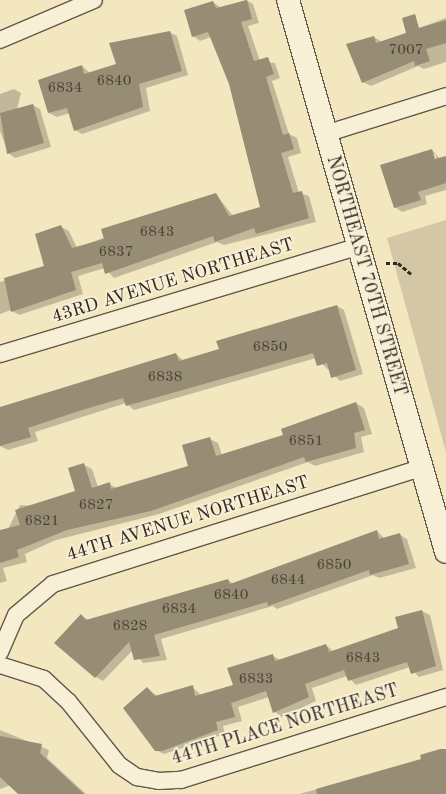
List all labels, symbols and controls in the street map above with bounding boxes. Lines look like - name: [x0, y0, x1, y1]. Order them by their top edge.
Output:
- house number: 7007: [389, 42, 423, 60]
- house number: 6840: [97, 73, 131, 91]
- house number: 6834: [48, 80, 82, 98]
- street label: NORTHEAST 70TH STREET: [321, 153, 411, 399]
- house number: 6843: [140, 224, 174, 242]
- street label: 43RD AVENUE NORTHEAST: [49, 234, 297, 328]
- house number: 6837: [99, 244, 133, 262]
- house number: 6850: [253, 339, 287, 357]
- house number: 6838: [148, 369, 182, 387]
- house number: 6851: [289, 433, 323, 451]
- street label: 44TH AVENUE NORTHEAST: [64, 472, 312, 566]
- house number: 6827: [79, 497, 113, 515]
- house number: 6821: [25, 513, 59, 531]
- house number: 6850: [317, 557, 351, 575]
- house number: 6844: [271, 572, 305, 590]
- house number: 6840: [214, 587, 248, 605]
- house number: 6834: [162, 601, 196, 619]
- house number: 6828: [113, 618, 147, 636]
- house number: 6843: [346, 650, 380, 668]
- house number: 6833: [239, 671, 273, 689]
- street label: 44TH PLACE NORTHEAST: [169, 680, 401, 770]

